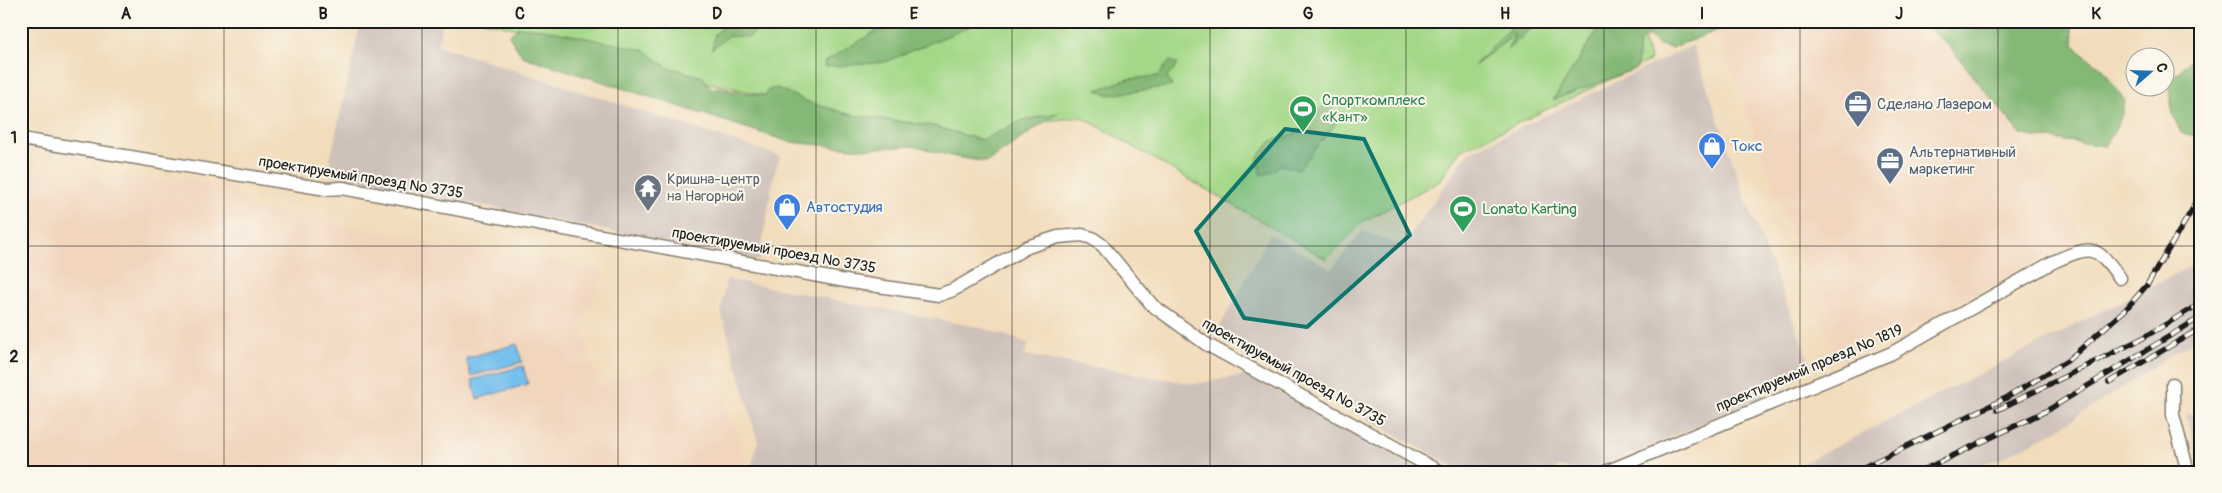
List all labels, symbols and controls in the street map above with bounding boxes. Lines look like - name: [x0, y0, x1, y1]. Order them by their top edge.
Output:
- text: A: [121, 4, 132, 24]
- text: B: [318, 4, 328, 24]
- text: C: [515, 4, 525, 24]
- text: D: [712, 4, 722, 24]
- text: E: [910, 4, 919, 24]
- text: F: [1106, 4, 1116, 24]
- text: G: [1303, 4, 1314, 24]
- text: H: [1500, 4, 1510, 24]
- text: I: [1700, 4, 1704, 24]
- text: J: [1895, 4, 1903, 24]
- text: K: [2091, 4, 2101, 24]
- north arrow: [2124, 48, 2174, 98]
- text: С: [2152, 61, 2171, 75]
- office icon: Сделано Лазером: [1843, 89, 1873, 128]
- place label: Спорткомплекс «Кант»: [1322, 91, 1426, 127]
- sports icon: Спорткомплекс «Кант»: [1288, 94, 1318, 133]
- place label: Сделано Лазером: [1877, 95, 1992, 114]
- text: 1: [11, 128, 17, 148]
- shop icon: Токс: [1697, 131, 1727, 170]
- place label: Токс: [1731, 137, 1763, 156]
- place label: Альтернативный маркетинг: [1909, 143, 2016, 179]
- office icon: Альтернативный маркетинг: [1875, 146, 1905, 185]
- street label: проектируемый проезд № 3735: [257, 152, 465, 203]
- place label: Кришна-центр на Нагорной: [667, 170, 760, 206]
- temple icon: Кришна-центр на Нагорной: [633, 173, 663, 212]
- shop icon: Автостудия: [772, 192, 802, 231]
- sports icon: Lonato Karting: [1448, 194, 1478, 233]
- place label: Автостудия: [806, 198, 883, 217]
- place label: Lonato Karting: [1482, 200, 1577, 219]
- street label: проектируемый проезд № 3735: [670, 223, 877, 278]
- street label: проектируемый проезд № 3735: [1199, 314, 1389, 431]
- street label: проектируемый проезд № 1819: [1713, 320, 1905, 416]
- text: 2: [10, 347, 19, 367]

